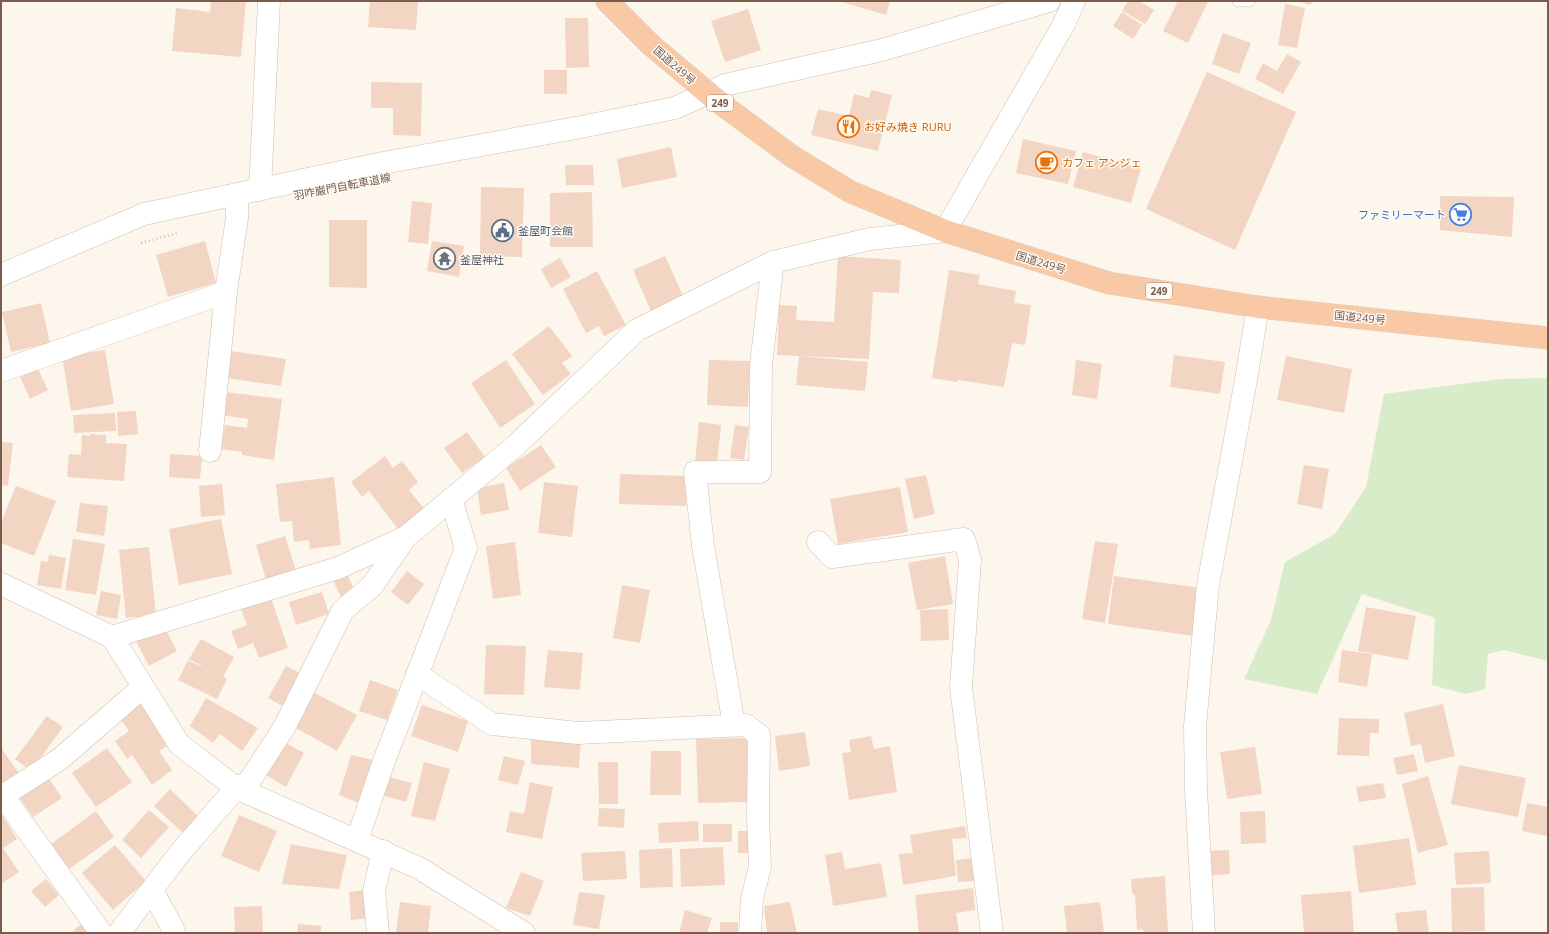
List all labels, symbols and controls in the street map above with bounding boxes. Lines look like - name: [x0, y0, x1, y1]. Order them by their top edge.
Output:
- street label: 国道249号: [651, 42, 699, 88]
- road number: 249: [707, 95, 733, 111]
- restaurant icon: お好み焼き RURU: [836, 113, 862, 139]
- place label: お好み焼き RURU: [864, 119, 951, 134]
- cafe icon: カフェ アンジェ: [1033, 149, 1059, 175]
- place label: カフェ アンジェ: [1062, 155, 1141, 170]
- street label: 羽咋巌門自転車道線: [292, 169, 392, 203]
- supermarket icon: ファミリーマート: [1448, 201, 1474, 227]
- place label: ファミリーマート: [1358, 207, 1446, 222]
- public building icon: 釜屋町会館: [489, 217, 515, 243]
- place label: 釜屋町会館: [518, 223, 573, 238]
- temple icon: 釜屋神社: [432, 246, 458, 272]
- street label: 国道249号: [1014, 247, 1068, 277]
- place label: 釜屋神社: [460, 252, 504, 267]
- road number: 249: [1146, 283, 1172, 299]
- street label: 国道249号: [1333, 307, 1387, 327]

